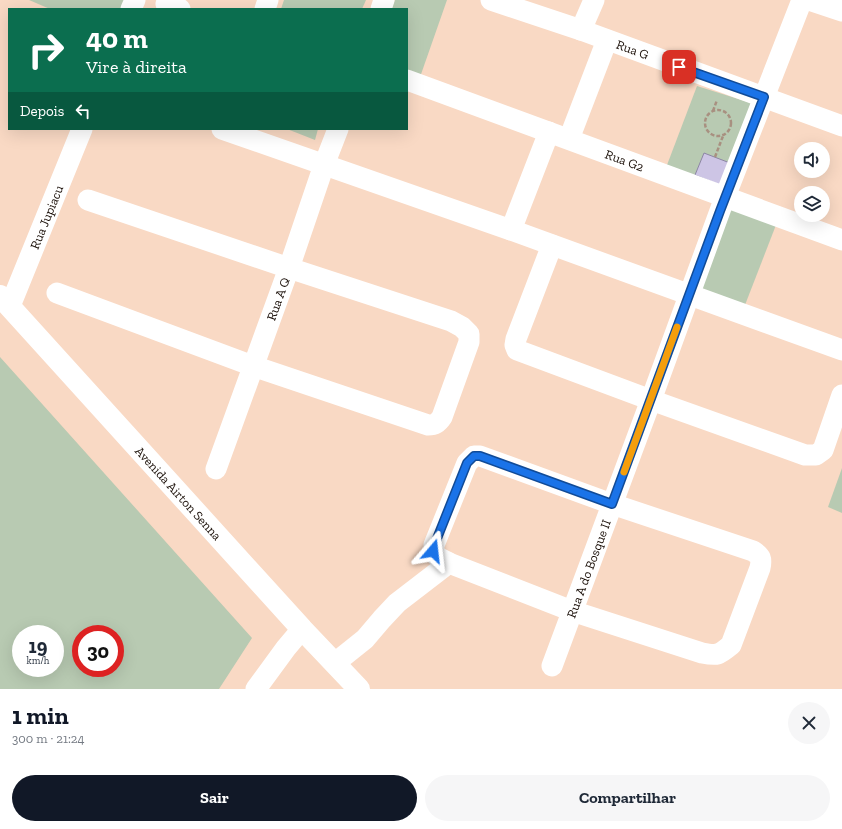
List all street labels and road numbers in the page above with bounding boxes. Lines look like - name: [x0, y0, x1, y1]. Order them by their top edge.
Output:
- street label: Rua G: [614, 37, 651, 62]
- street label: Rua G2: [603, 147, 646, 175]
- street label: Rua Jupiacu: [27, 182, 67, 251]
- street label: Rua A Q: [264, 275, 293, 323]
- street label: Avenida Airton Senna: [132, 443, 225, 544]
- street label: Rua A do Bosque II: [564, 517, 614, 620]

